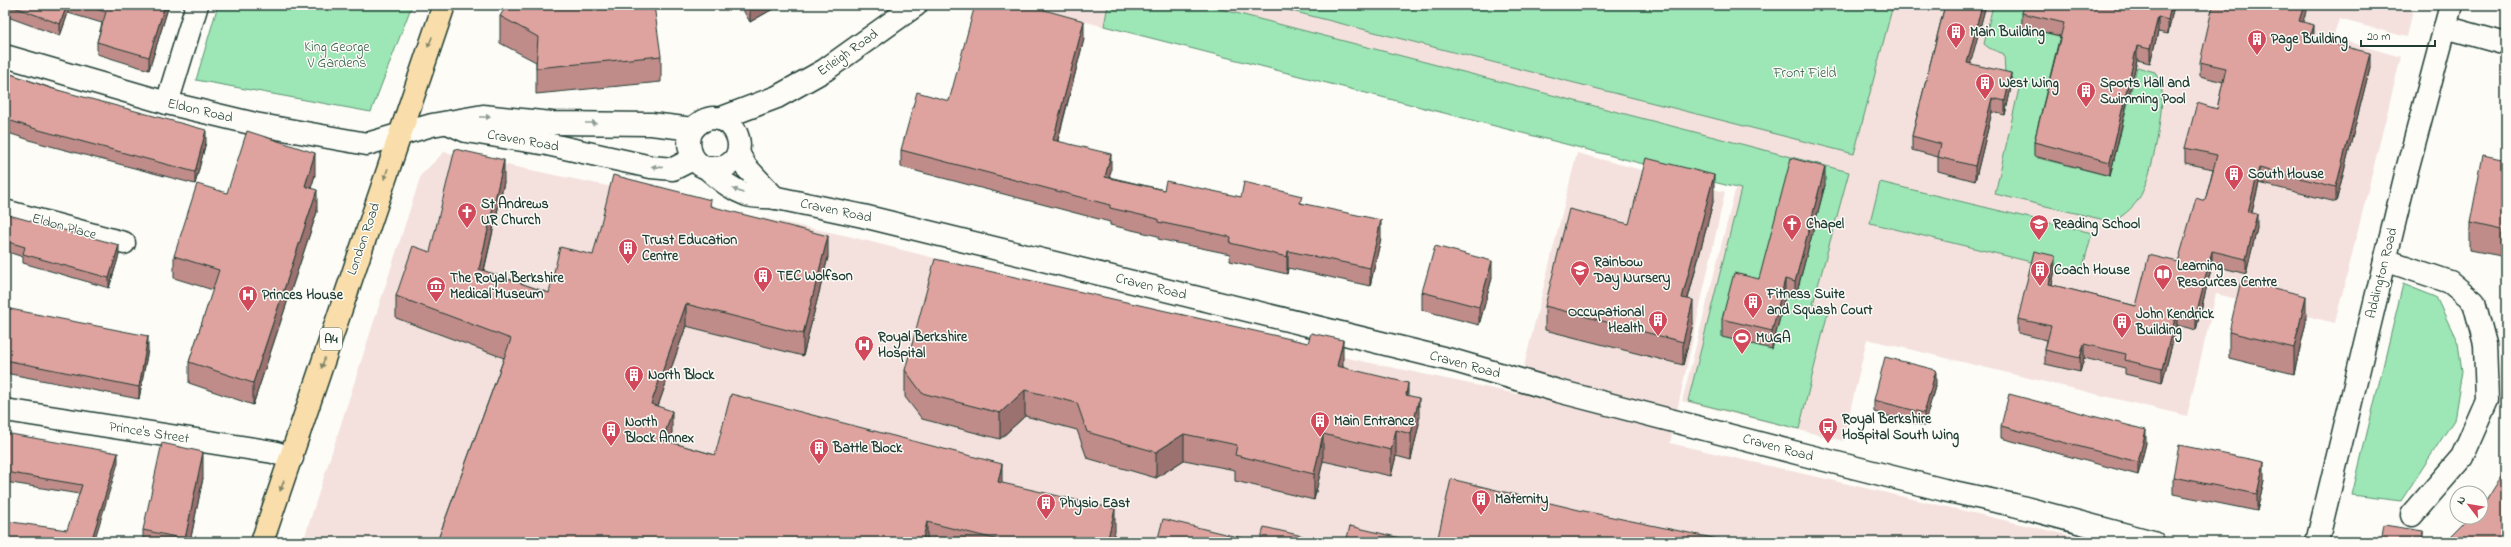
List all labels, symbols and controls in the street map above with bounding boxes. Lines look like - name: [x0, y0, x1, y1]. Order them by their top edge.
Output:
- building icon: Main Building: [1945, 21, 1967, 49]
- place label: Main Building: [1970, 22, 2046, 45]
- scale bar: [2361, 22, 2435, 48]
- street label: Erleigh Road: [813, 24, 883, 83]
- building icon: Page Building: [2246, 28, 2268, 56]
- text: 20 m: [2367, 28, 2390, 46]
- place label: Page Building: [2271, 29, 2348, 52]
- one-way arrow: [427, 36, 433, 48]
- park label: King George V Gardens: [304, 37, 370, 74]
- park label: Front Field: [1773, 63, 1837, 84]
- building icon: West Wing: [1974, 72, 1996, 100]
- place label: West Wing: [1999, 73, 2059, 96]
- place label: Sports Hall and Swimming Pool: [2100, 73, 2190, 112]
- building icon: Sports Hall and Swimming Pool: [2075, 80, 2097, 108]
- street label: Eldon Road: [165, 93, 235, 129]
- one-way arrow: [479, 114, 492, 120]
- one-way arrow: [585, 120, 597, 127]
- street label: Craven Road: [485, 124, 561, 158]
- building icon: South House: [2223, 163, 2245, 191]
- one-way arrow: [651, 164, 663, 170]
- place label: South House: [2248, 164, 2325, 185]
- one-way arrow: [383, 168, 389, 180]
- one-way arrow: [732, 188, 743, 194]
- street label: Craven Road: [798, 193, 874, 229]
- place label: St Andrews UR Church: [481, 194, 549, 231]
- street label: London Road: [342, 200, 386, 278]
- church icon: St Andrews UR Church: [456, 201, 478, 229]
- street label: Eldon Place: [29, 208, 99, 246]
- church icon: Chapel: [1781, 213, 1803, 241]
- school or university icon: Reading School: [2028, 213, 2050, 241]
- place label: Chapel: [1806, 214, 1845, 235]
- place label: Reading School: [2052, 214, 2141, 237]
- street label: Addington Road: [2361, 225, 2404, 321]
- place label: Trust Education Centre: [642, 230, 737, 267]
- building icon: Trust Education Centre: [617, 237, 639, 265]
- place label: Rainbow Day Nursery: [1593, 252, 1671, 291]
- place label: Learning Resources Centre: [2176, 256, 2278, 293]
- school or university icon: Rainbow Day Nursery: [1569, 259, 1591, 287]
- building icon: Coach House: [2029, 259, 2051, 287]
- place label: Coach House: [2054, 260, 2130, 281]
- library icon: Learning Resources Centre: [2152, 263, 2174, 291]
- building icon: TEC Wolfson: [752, 265, 774, 293]
- place label: TEC Wolfson: [777, 266, 853, 287]
- place label: The Royal Berkshire Medical Museum: [450, 268, 564, 305]
- street label: Craven Road: [1113, 268, 1189, 306]
- museum icon: The Royal Berkshire Medical Museum: [425, 275, 447, 303]
- hospital icon: Princes House: [237, 284, 259, 312]
- place label: Fitness Suite and Squash Court: [1766, 284, 1873, 321]
- place label: Princes House: [262, 285, 344, 306]
- building icon: Fitness Suite and Squash Court: [1742, 291, 1764, 319]
- place label: Occupational Health: [1568, 302, 1645, 339]
- place label: John Kendrick Building: [2135, 304, 2215, 343]
- building icon: Occupational Health: [1647, 309, 1669, 337]
- building icon: John Kendrick Building: [2111, 311, 2133, 339]
- place label: Royal Berkshire Hospital: [877, 327, 968, 364]
- sports icon: MUGA: [1731, 327, 1753, 355]
- road number: A4: [320, 328, 342, 350]
- place label: MUGA: [1756, 328, 1791, 349]
- hospital icon: Royal Berkshire Hospital: [853, 334, 875, 362]
- street label: Craven Road: [1427, 345, 1503, 385]
- one-way arrow: [320, 358, 326, 370]
- building icon: North Block: [623, 364, 645, 392]
- place label: North Block: [648, 365, 715, 386]
- place label: Royal Berkshire Hospital South Wing: [1841, 409, 1960, 448]
- building icon: Main Entrance: [1309, 410, 1331, 438]
- place label: Main Entrance: [1334, 411, 1415, 432]
- place label: North Block Annex: [624, 412, 695, 449]
- street label: Prince's Street: [107, 416, 191, 450]
- bus stop icon: Royal Berkshire Hospital South Wing: [1817, 416, 1839, 444]
- building icon: North Block Annex: [600, 419, 622, 447]
- street label: Craven Road: [1740, 428, 1816, 468]
- building icon: Battle Block: [808, 437, 830, 465]
- place label: Battle Block: [832, 438, 903, 459]
- one-way arrow: [278, 481, 284, 493]
- north arrow: [2449, 485, 2489, 525]
- building icon: Maternity: [1470, 488, 1492, 516]
- place label: Maternity: [1495, 489, 1548, 512]
- building icon: Physio East: [1035, 492, 1057, 520]
- place label: Physio East: [1060, 493, 1130, 516]
- text: N: [2453, 493, 2470, 508]

